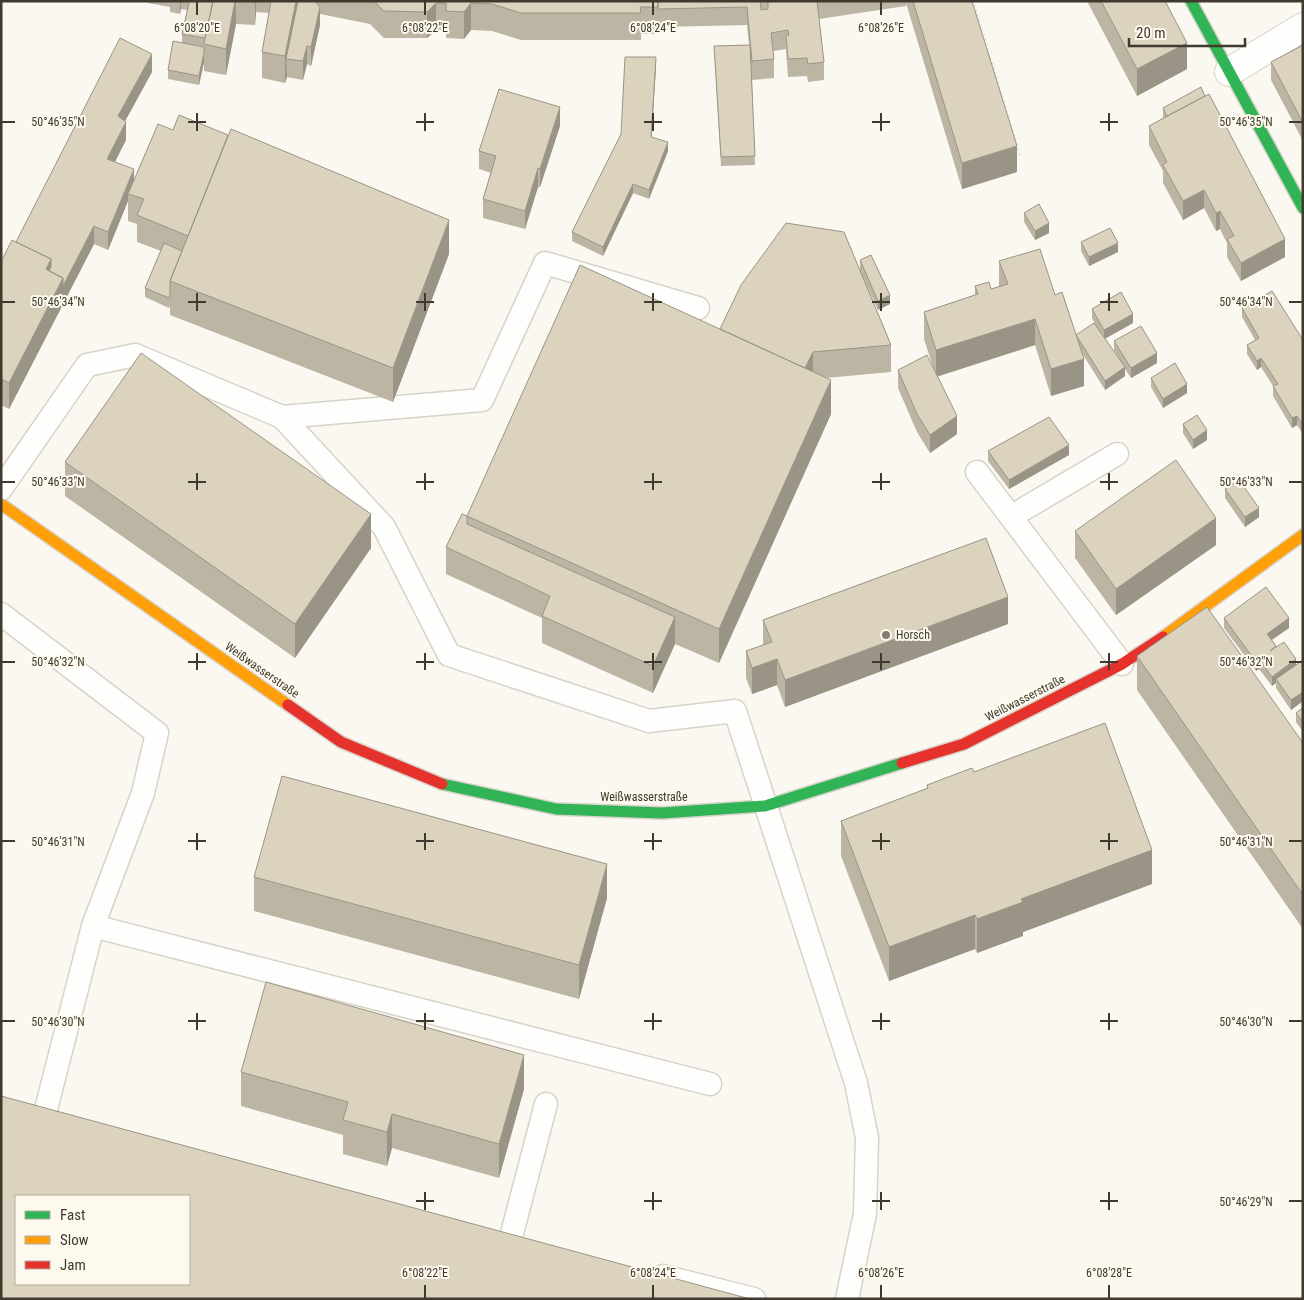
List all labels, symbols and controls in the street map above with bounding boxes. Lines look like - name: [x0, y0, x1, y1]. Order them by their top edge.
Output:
- scale bar: [1129, 15, 1245, 47]
- text: 6°08'20"E: [174, 21, 220, 35]
- text: 6°08'22"E: [402, 21, 448, 35]
- text: 6°08'24"E: [630, 21, 676, 35]
- text: 6°08'26"E: [858, 21, 904, 35]
- text: 20 m: [1136, 24, 1166, 42]
- text: 50°46'35"N: [31, 115, 85, 129]
- text: 50°46'35"N: [1219, 115, 1273, 129]
- text: 50°46'34"N: [31, 295, 85, 309]
- text: 50°46'34"N: [1219, 295, 1273, 309]
- text: 50°46'33"N: [31, 475, 85, 489]
- text: 50°46'33"N: [1219, 475, 1273, 489]
- place label: Horsch: [896, 628, 930, 642]
- marker: Horsch: [880, 629, 892, 641]
- street label: Weißwasserstraße: [222, 639, 302, 701]
- text: 50°46'32"N: [31, 655, 85, 669]
- text: 50°46'32"N: [1219, 655, 1273, 669]
- street label: Weißwasserstraße: [983, 672, 1067, 724]
- street label: Weißwasserstraße: [600, 790, 688, 804]
- text: 50°46'31"N: [31, 835, 85, 849]
- text: 50°46'31"N: [1219, 835, 1273, 849]
- text: 50°46'30"N: [31, 1015, 85, 1029]
- text: 50°46'30"N: [1219, 1015, 1273, 1029]
- legend: [15, 1195, 190, 1285]
- text: 50°46'29"N: [1219, 1195, 1273, 1209]
- text: Fast: [60, 1206, 85, 1224]
- text: Slow: [60, 1231, 89, 1249]
- text: Jam: [60, 1256, 86, 1274]
- text: 6°08'22"E: [402, 1266, 448, 1280]
- text: 6°08'24"E: [630, 1266, 676, 1280]
- text: 6°08'26"E: [858, 1266, 904, 1280]
- text: 6°08'28"E: [1086, 1266, 1132, 1280]

